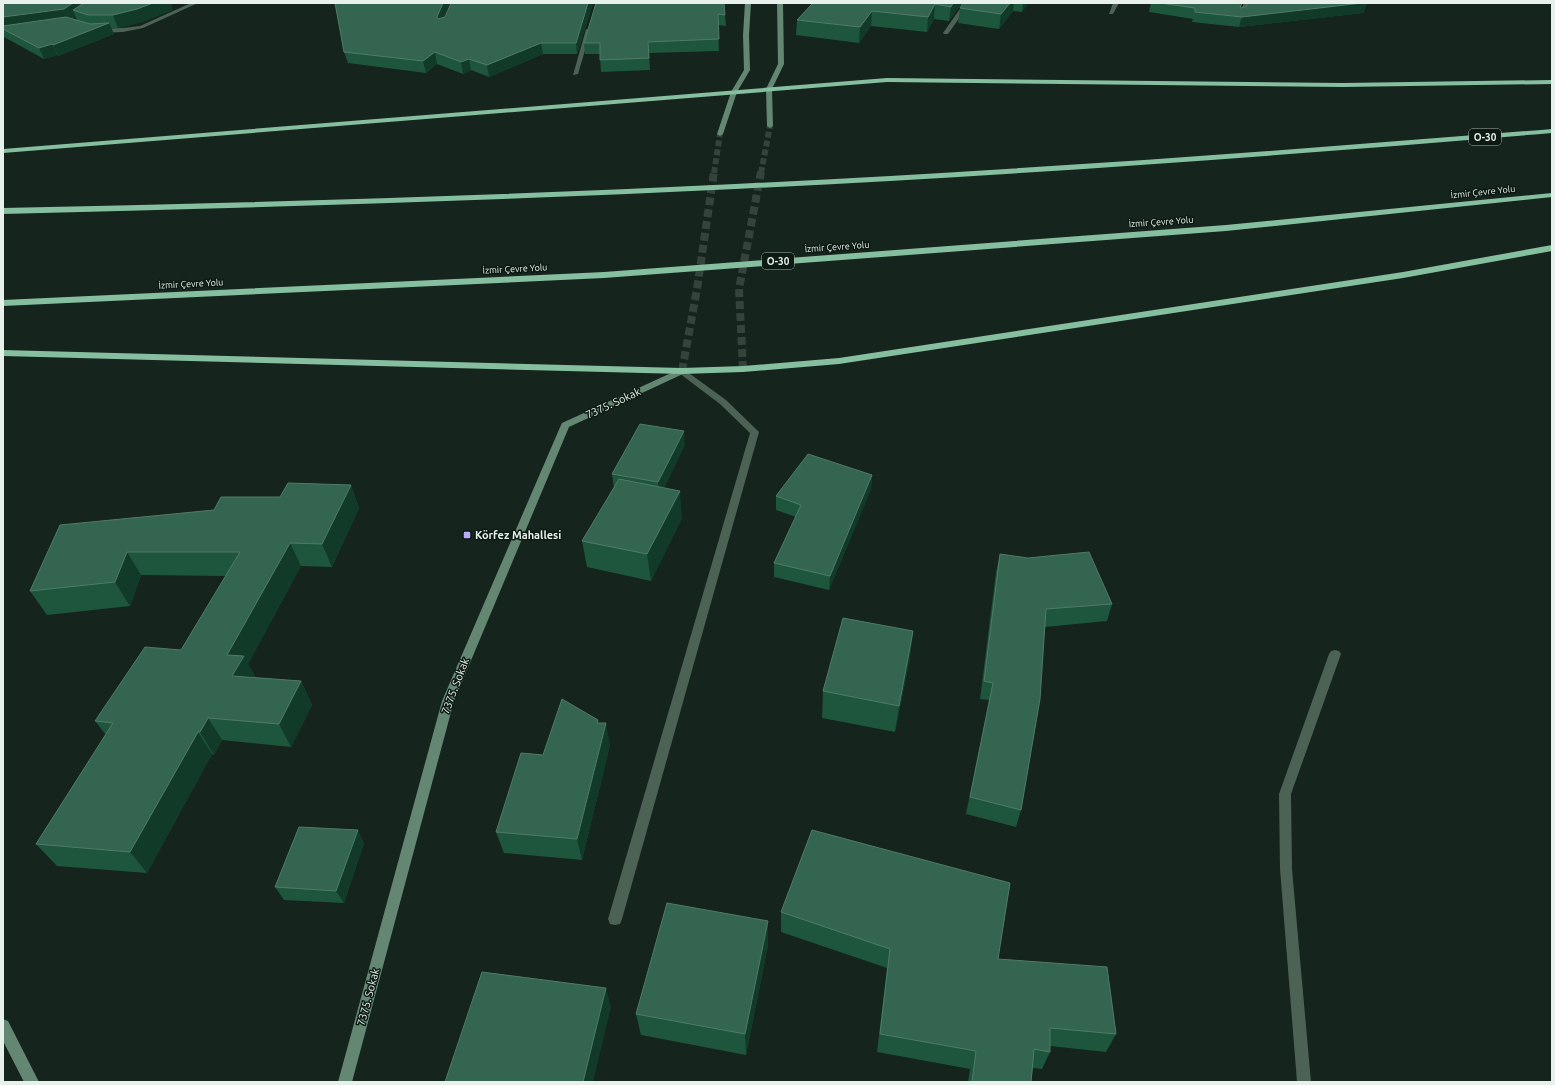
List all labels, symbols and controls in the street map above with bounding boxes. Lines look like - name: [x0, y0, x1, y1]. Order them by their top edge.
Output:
- road number: O-30: [1469, 129, 1501, 145]
- street label: İzmir Çevre Yolu: [1450, 184, 1516, 200]
- street label: İzmir Çevre Yolu: [1128, 215, 1194, 229]
- street label: İzmir Çevre Yolu: [804, 240, 870, 254]
- road number: O-30: [762, 253, 794, 269]
- street label: İzmir Çevre Yolu: [482, 262, 548, 276]
- street label: İzmir Çevre Yolu: [158, 277, 224, 291]
- street label: 7375. Sokak: [584, 385, 643, 421]
- place label: Körfez Mahallesi: [475, 529, 561, 541]
- marker: Körfez Mahallesi: [462, 530, 472, 540]
- street label: 7375. Sokak: [439, 656, 471, 716]
- street label: 7375. Sokak: [355, 967, 382, 1027]

